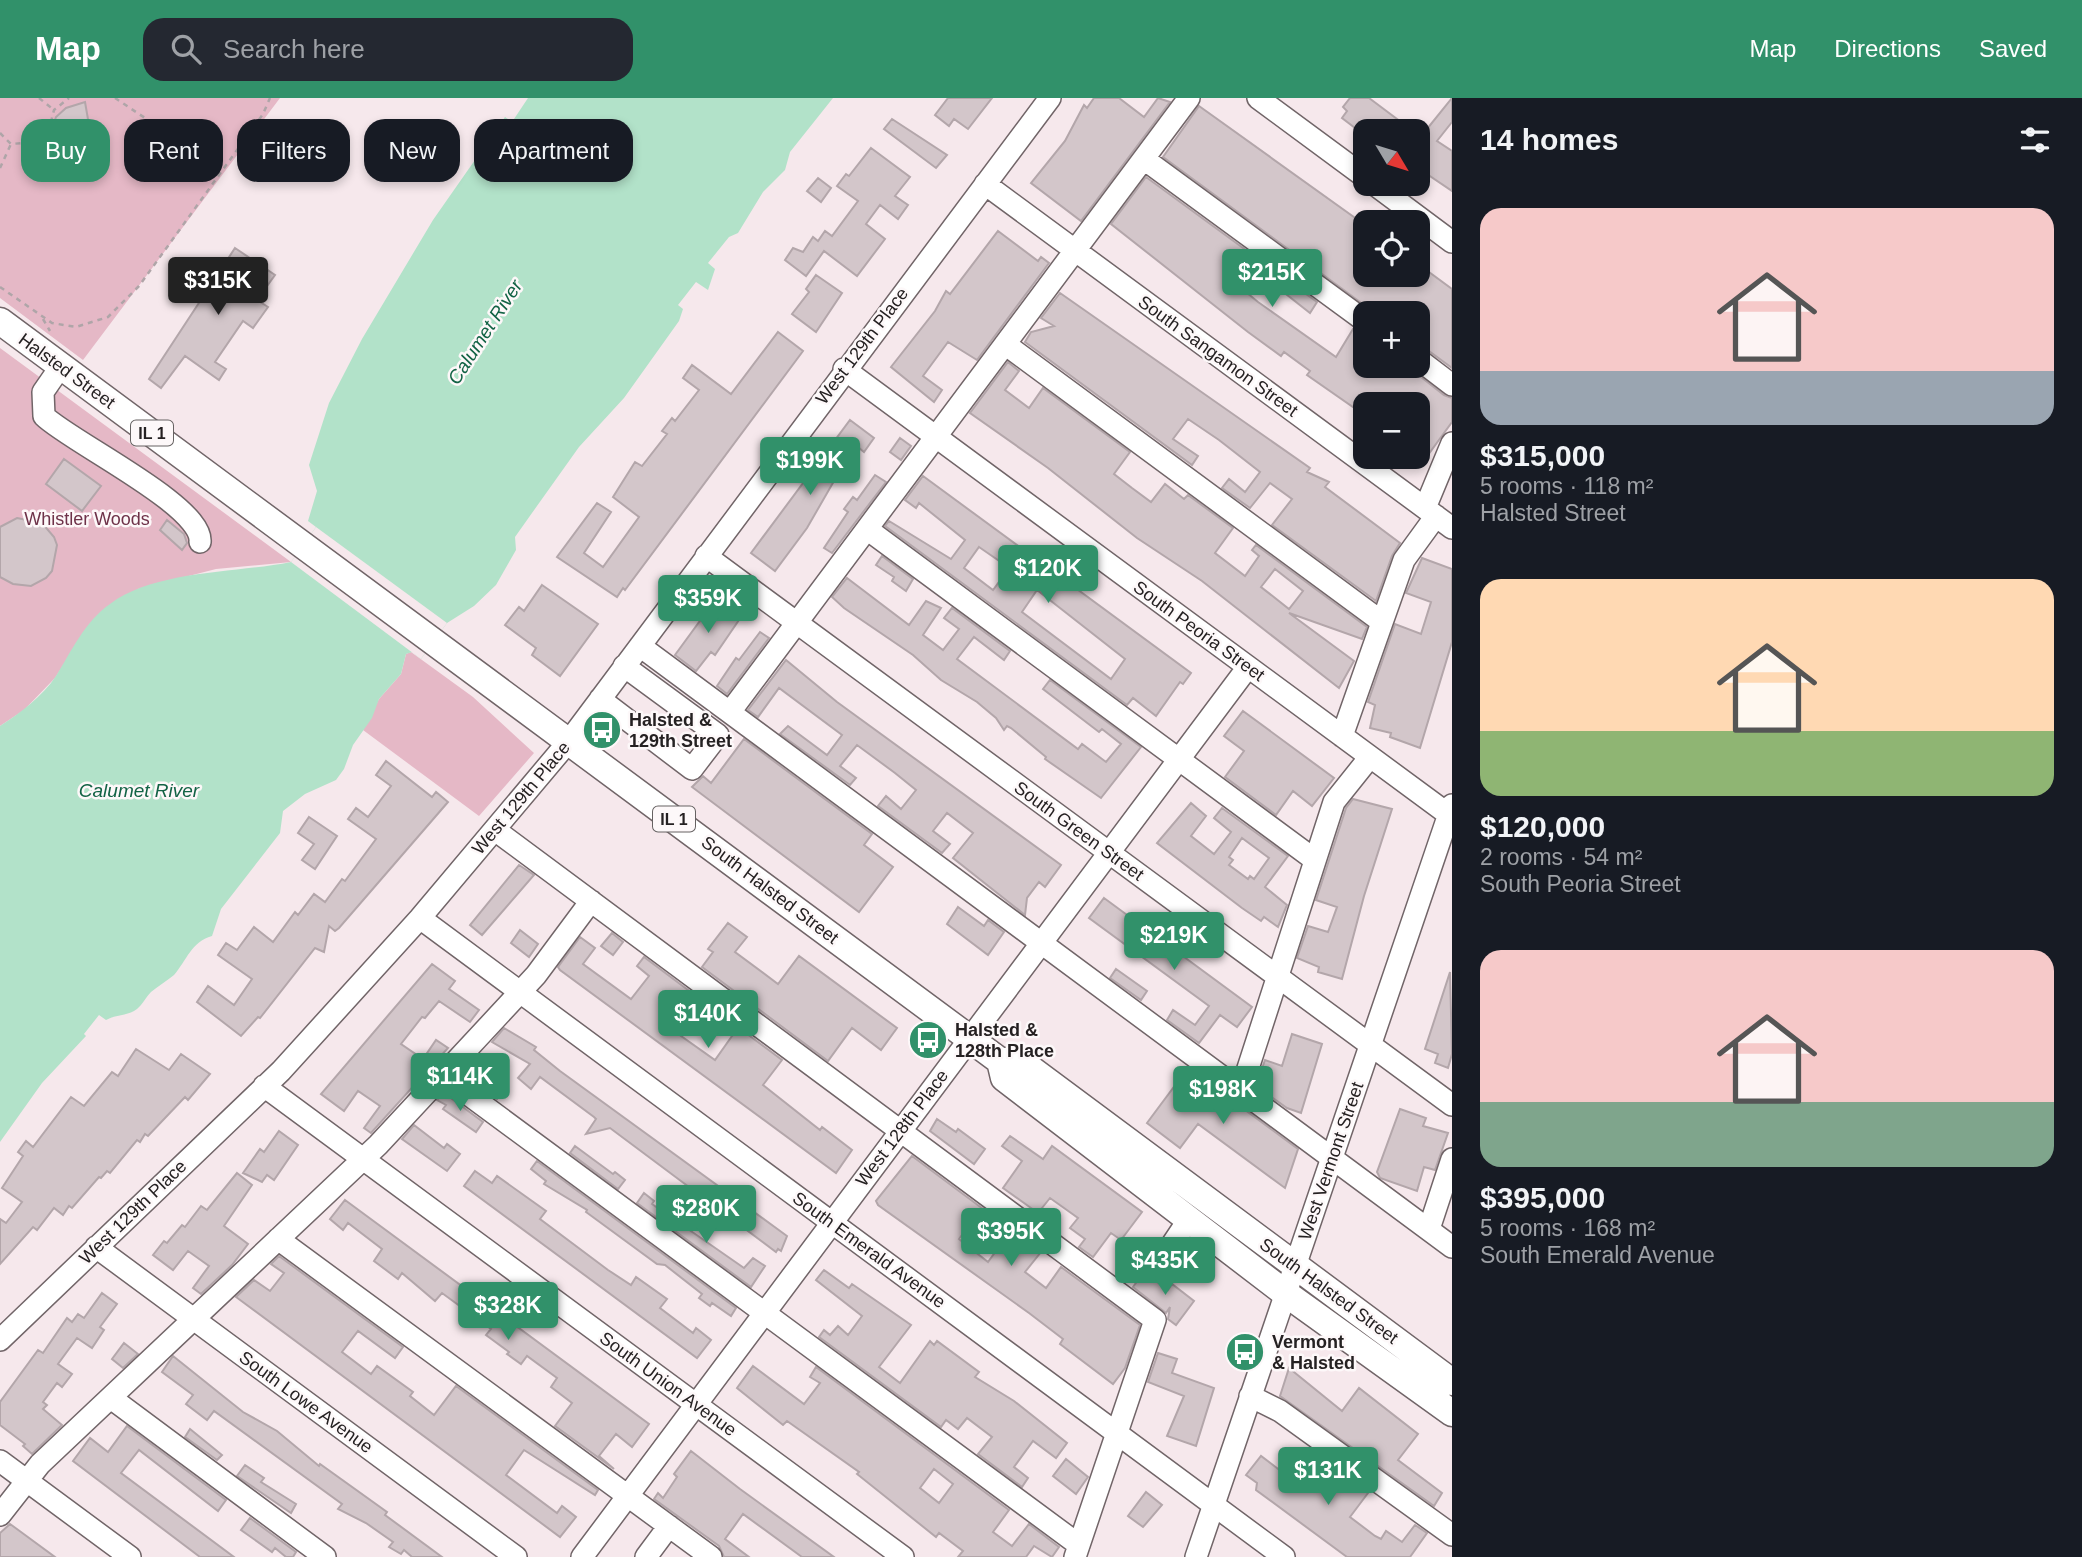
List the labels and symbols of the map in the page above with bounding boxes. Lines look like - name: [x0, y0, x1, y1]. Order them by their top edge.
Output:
- north arrow: [1353, 119, 1430, 196]
- pin: $215K: [1223, 250, 1321, 309]
- pin: $315K: [169, 258, 267, 317]
- water label: Calumet River: [443, 275, 527, 388]
- street label: West 129th Place: [812, 284, 912, 408]
- street label: South Sangamon Street: [1134, 291, 1302, 421]
- street label: Halsted Street: [15, 329, 119, 413]
- road number: IL 1: [131, 420, 173, 446]
- pin: $199K: [761, 438, 859, 497]
- park label: Whistler Woods: [24, 509, 150, 529]
- pin: $120K: [999, 546, 1097, 605]
- pin: $359K: [659, 575, 757, 635]
- street label: South Peoria Street: [1130, 577, 1268, 685]
- bus stop icon: Halsted & 129th Street: [581, 709, 623, 751]
- place label: Halsted & 129th Street: [629, 710, 732, 751]
- street label: West 129th Place: [468, 738, 574, 858]
- street label: South Green Street: [1010, 777, 1148, 885]
- water label: Calumet River: [79, 780, 200, 801]
- road number: IL 1: [653, 806, 695, 832]
- street label: South Halsted Street: [698, 832, 842, 948]
- pin: $219K: [1125, 912, 1223, 972]
- pin: $140K: [659, 990, 757, 1050]
- bus stop icon: Halsted & 128th Place: [907, 1019, 949, 1061]
- place label: Halsted & 128th Place: [955, 1020, 1054, 1061]
- pin: $114K: [411, 1054, 509, 1113]
- street label: West 128th Place: [852, 1066, 952, 1190]
- pin: $198K: [1174, 1066, 1272, 1126]
- street label: West Vermont Street: [1295, 1079, 1367, 1243]
- street label: West 129th Place: [75, 1156, 191, 1268]
- pin: $280K: [657, 1186, 755, 1245]
- street label: South Emerald Avenue: [789, 1188, 949, 1312]
- pin: $395K: [962, 1208, 1060, 1268]
- street label: South Halsted Street: [1256, 1234, 1402, 1348]
- pin: $435K: [1116, 1238, 1214, 1297]
- pin: $328K: [459, 1282, 557, 1342]
- street label: South Union Avenue: [596, 1328, 740, 1440]
- bus stop icon: Vermont & Halsted: [1224, 1331, 1266, 1373]
- place label: Vermont & Halsted: [1272, 1332, 1355, 1373]
- street label: South Lowe Avenue: [235, 1347, 377, 1457]
- pin: $131K: [1279, 1448, 1377, 1507]

